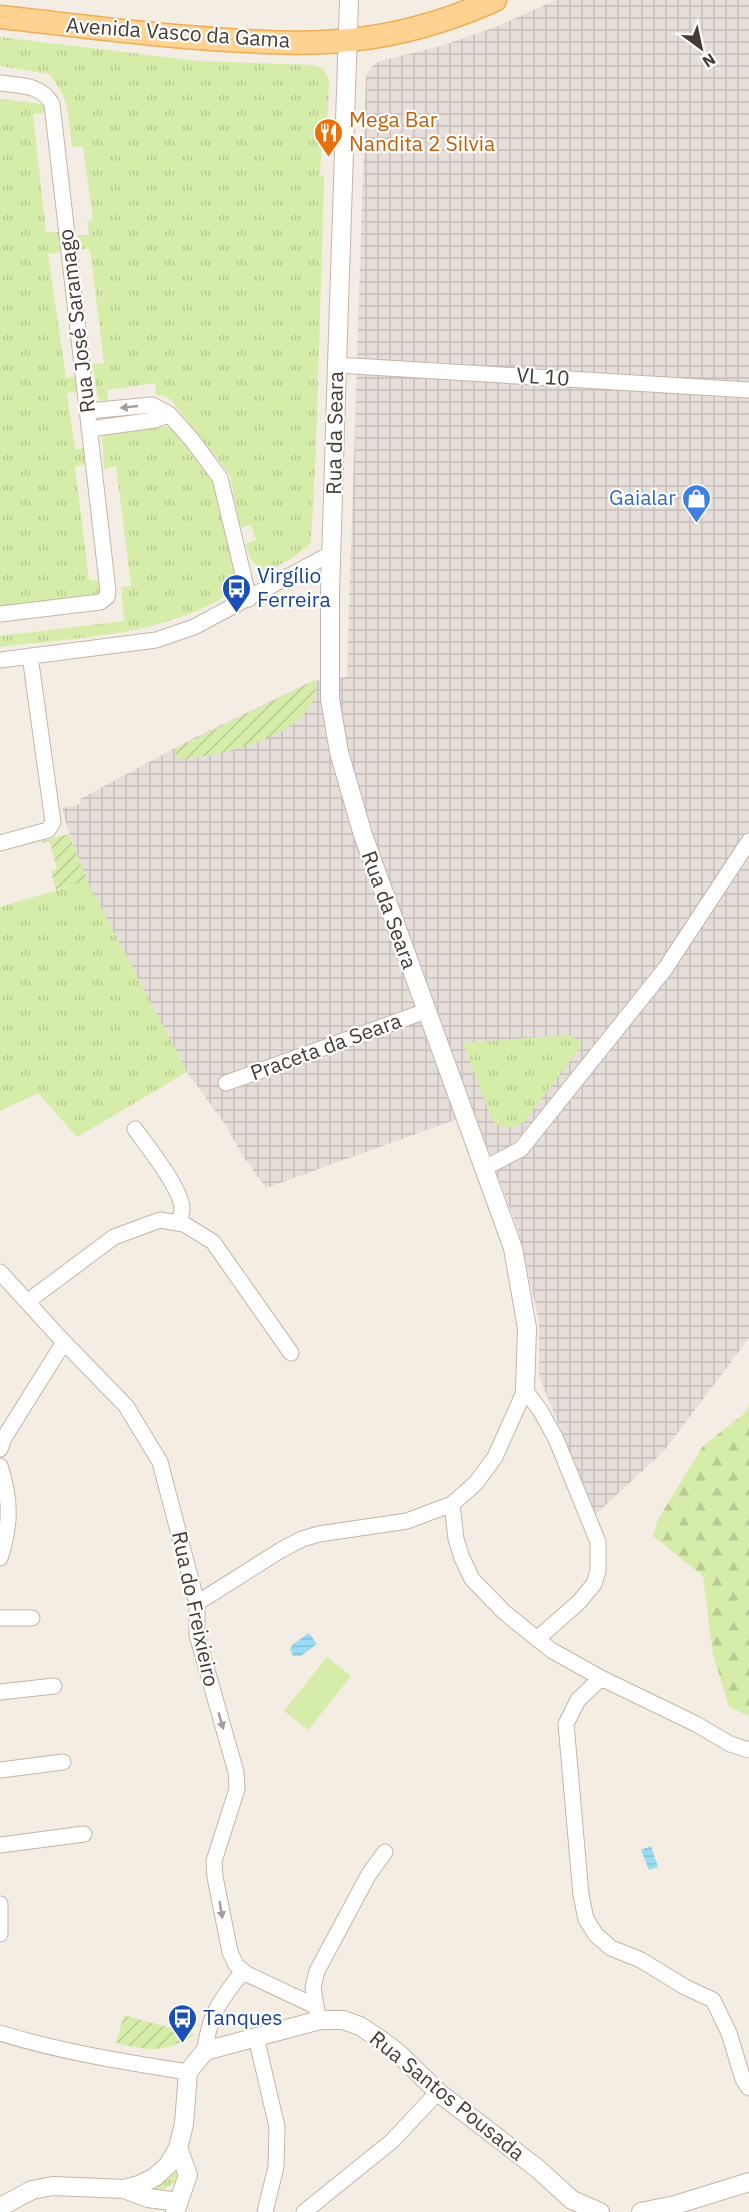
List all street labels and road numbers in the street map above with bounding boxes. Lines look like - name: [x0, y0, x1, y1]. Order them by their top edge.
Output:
- street label: Avenida Vasco da Gama: [65, 10, 291, 54]
- street label: Rua José Saramago: [51, 227, 101, 415]
- street label: VL 10: [515, 360, 571, 392]
- street label: Rua da Seara: [319, 371, 349, 495]
- street label: Rua da Seara: [356, 847, 424, 973]
- street label: Praceta da Seara: [246, 1006, 405, 1086]
- street label: Rua do Freixieiro: [166, 1529, 226, 1689]
- street label: Rua Santos Pousada: [364, 2024, 531, 2167]

